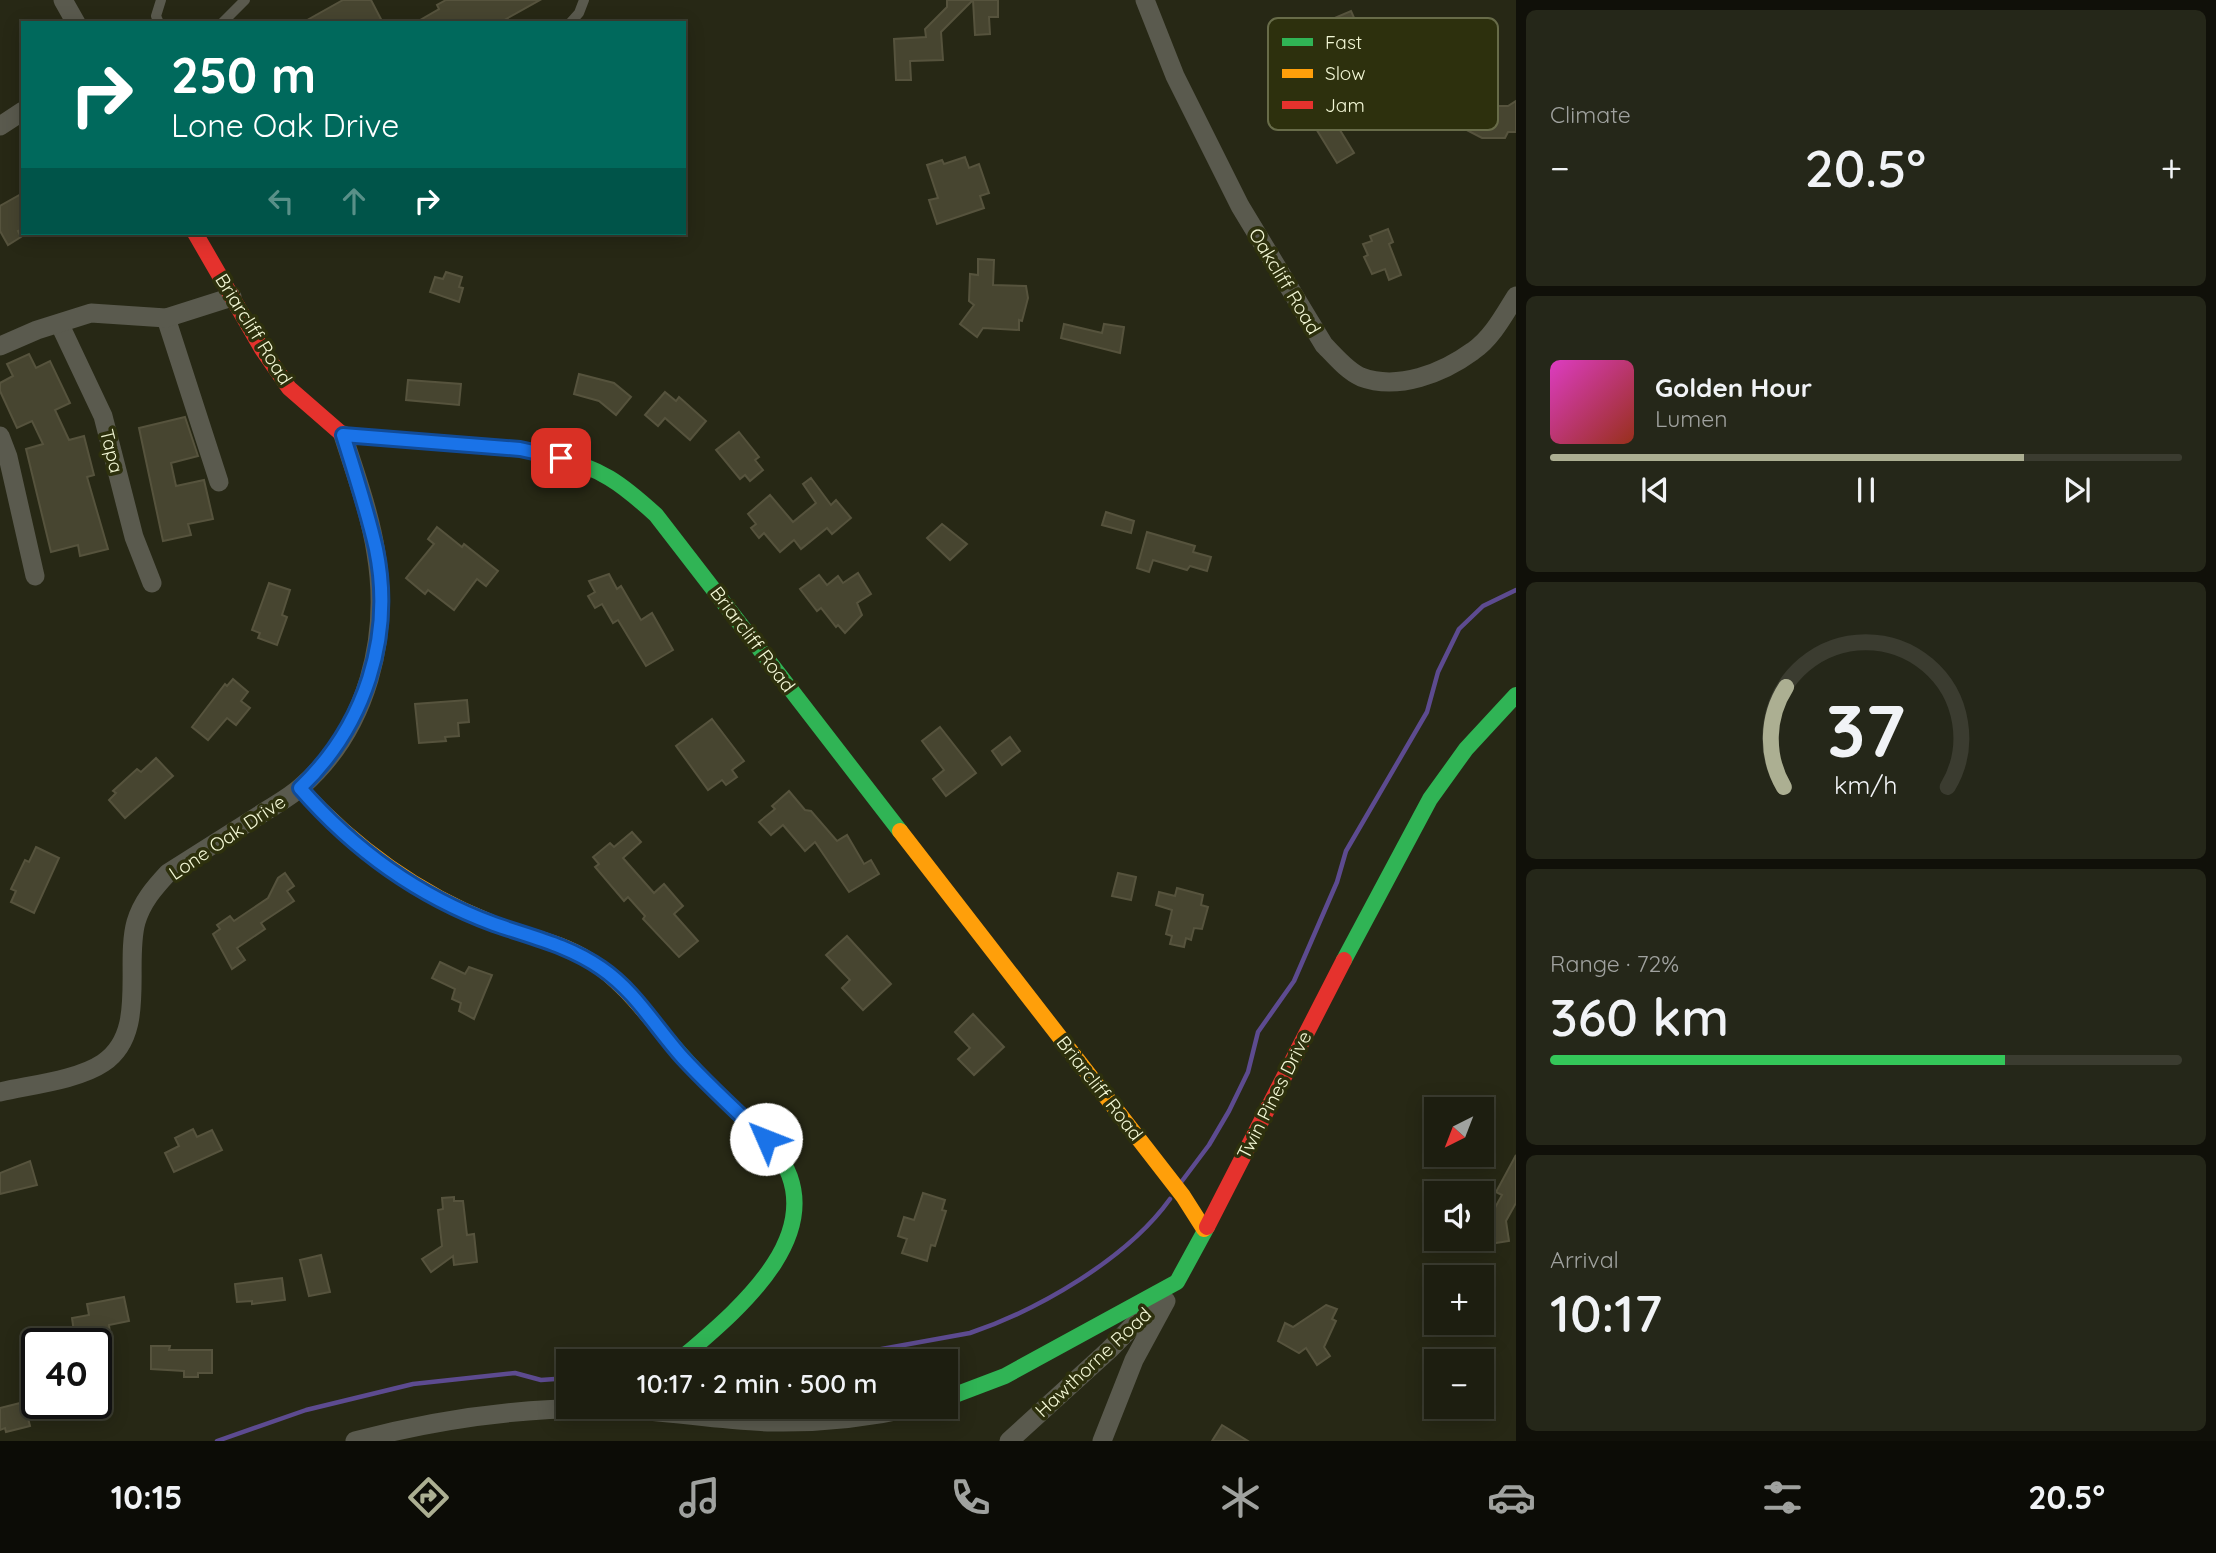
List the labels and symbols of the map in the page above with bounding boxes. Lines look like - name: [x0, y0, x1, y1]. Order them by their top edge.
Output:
- legend: [1268, 18, 1498, 130]
- text: Fast: [1325, 30, 1362, 54]
- text: Slow: [1325, 61, 1366, 85]
- text: Jam: [1325, 93, 1365, 117]
- street label: Oakcliff Road: [1244, 223, 1326, 339]
- street label: Briarcliff Road: [210, 269, 298, 389]
- street label: Tapa: [95, 427, 129, 475]
- pin: [531, 428, 591, 488]
- street label: Briarcliff Road: [705, 581, 801, 697]
- street label: Lone Oak Drive: [164, 789, 290, 885]
- street label: Twin Pines Drive: [1231, 1027, 1317, 1163]
- street label: Briarcliff Road: [1052, 1031, 1148, 1145]
- north arrow: [1424, 1097, 1494, 1167]
- position arrow: [729, 1102, 803, 1176]
- street label: Hawthorne Road: [1030, 1302, 1156, 1422]
- speed limit sign: 40: [21, 1328, 112, 1419]

